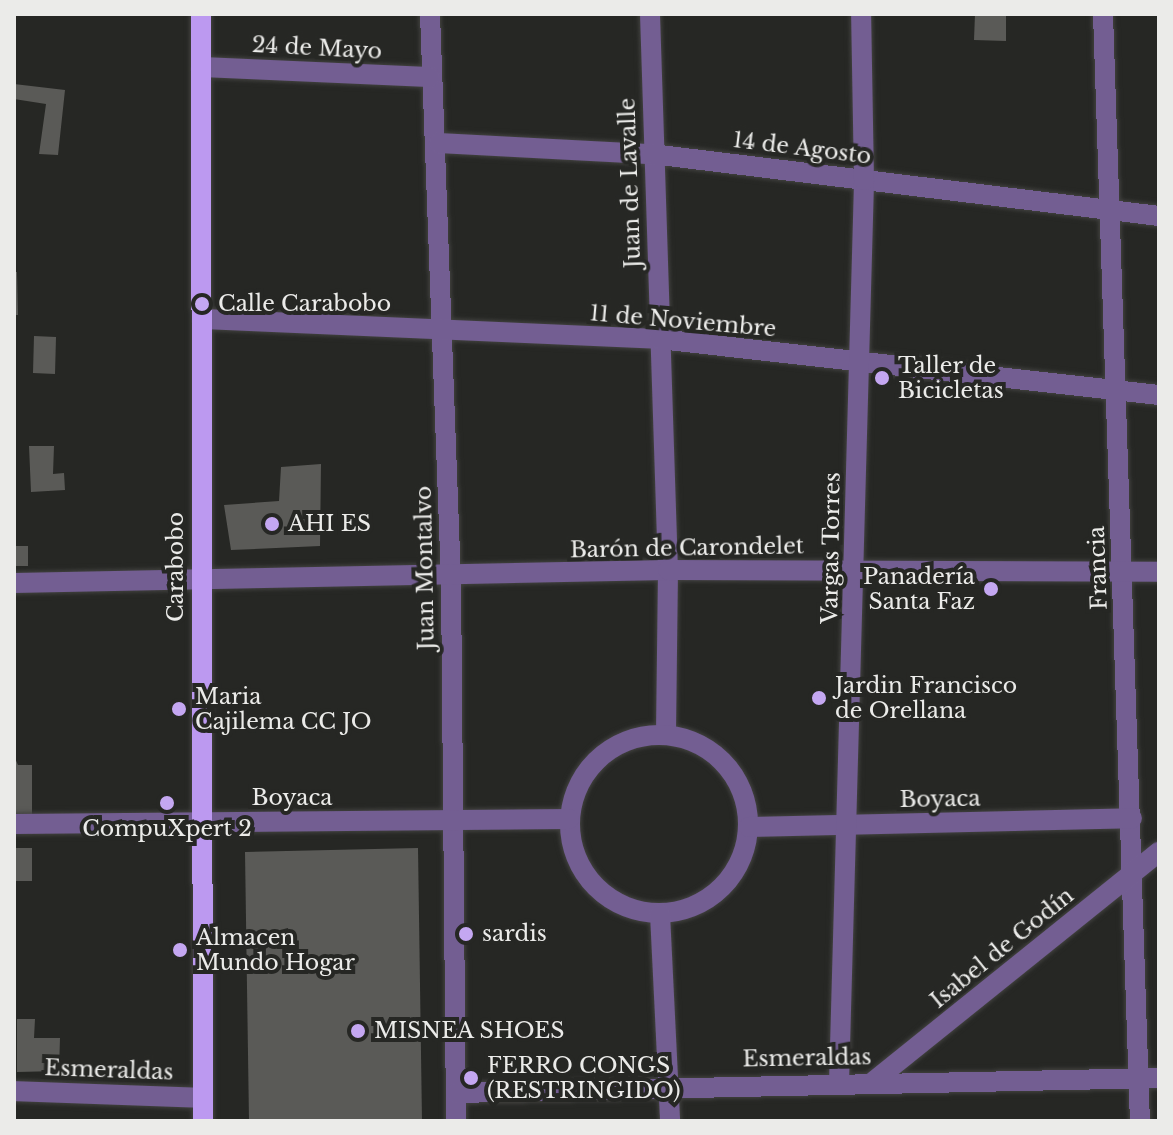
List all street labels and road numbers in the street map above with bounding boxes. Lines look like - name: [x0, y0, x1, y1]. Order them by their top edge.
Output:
- street label: 24 de Mayo: [251, 31, 383, 65]
- street label: Juan de Lavalle: [614, 97, 646, 269]
- street label: 14 de Agosto: [731, 126, 873, 170]
- street label: 11 de Noviembre: [589, 300, 777, 342]
- street label: Vargas Torres: [816, 472, 846, 624]
- street label: Juan Montalvo: [410, 486, 440, 650]
- street label: Carabobo: [163, 512, 189, 622]
- street label: Francia: [1083, 526, 1113, 610]
- street label: Barón de Carondelet: [570, 533, 804, 563]
- street label: Boyaca: [252, 785, 332, 811]
- street label: Boyaca: [899, 785, 981, 813]
- street label: Isabel de Godín: [925, 882, 1079, 1014]
- street label: Esmeraldas: [742, 1044, 872, 1072]
- street label: Esmeraldas: [44, 1055, 174, 1085]

